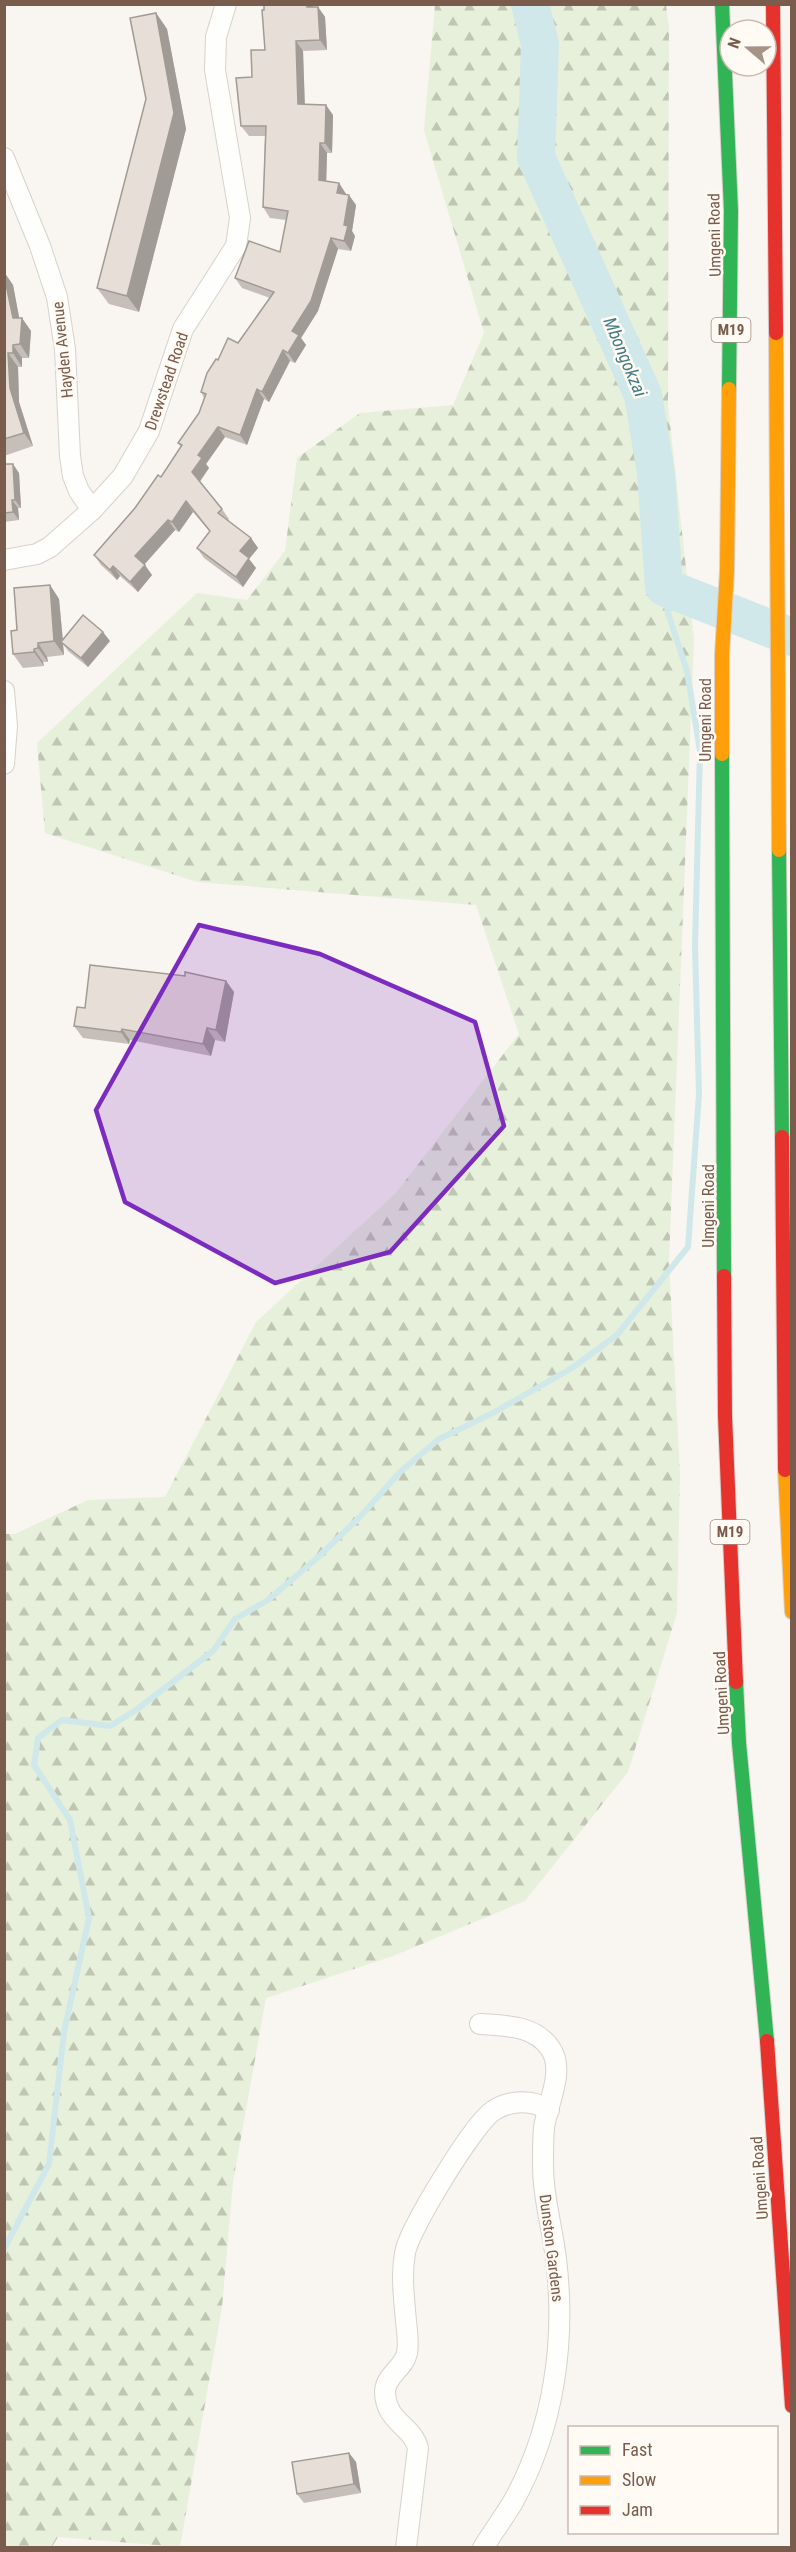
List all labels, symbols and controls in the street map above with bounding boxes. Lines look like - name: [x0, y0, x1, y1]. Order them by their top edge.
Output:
- north arrow: [718, 18, 778, 78]
- text: N: [724, 35, 745, 51]
- street label: Umgeni Road: [704, 193, 725, 277]
- street label: Hayden Avenue: [48, 301, 77, 399]
- water label: Mbongokzai: [599, 314, 652, 401]
- road number: M19: [712, 318, 750, 342]
- street label: Drewstead Road: [141, 330, 192, 433]
- street label: Umgeni Road: [696, 678, 715, 762]
- street label: Umgeni Road: [699, 1164, 718, 1248]
- road number: M19: [710, 1520, 750, 1544]
- street label: Umgeni Road: [710, 1651, 733, 1735]
- street label: Umgeni Road: [747, 2136, 772, 2220]
- street label: Dunston Gardens: [535, 2193, 568, 2303]
- legend: [568, 2426, 778, 2534]
- text: Fast: [622, 2439, 653, 2460]
- text: Slow: [622, 2469, 657, 2490]
- text: Jam: [622, 2499, 653, 2520]

